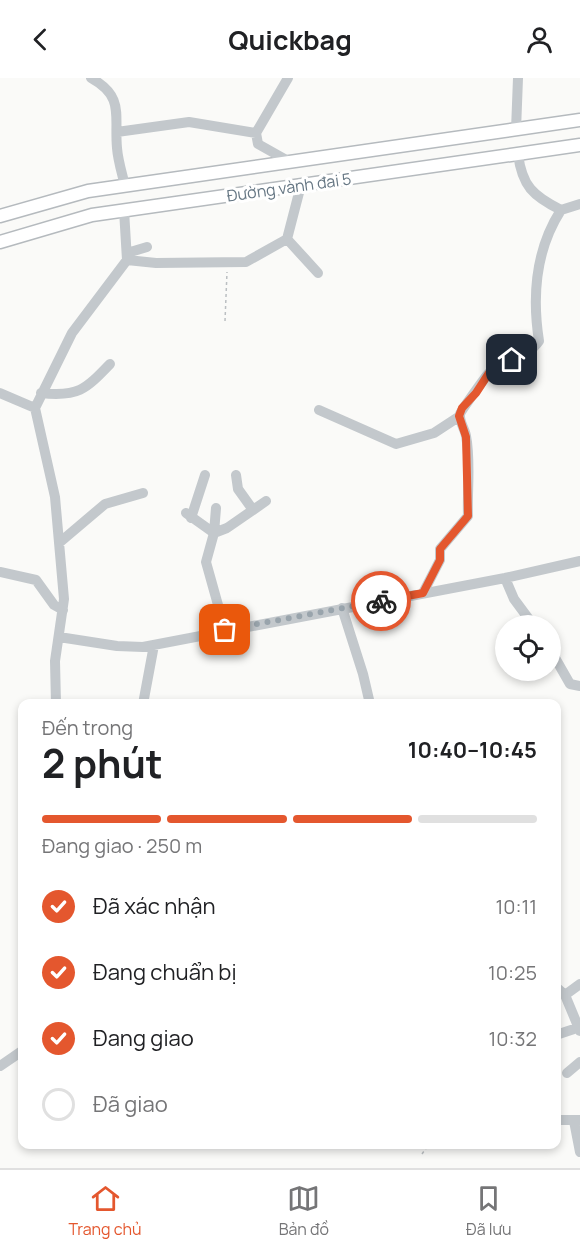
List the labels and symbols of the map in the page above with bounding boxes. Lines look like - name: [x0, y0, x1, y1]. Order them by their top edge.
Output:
- street label: Đường vành đai 5: [225, 167, 353, 207]
- pin: [486, 334, 537, 385]
- courier: [351, 571, 411, 631]
- pin: [199, 604, 250, 655]

